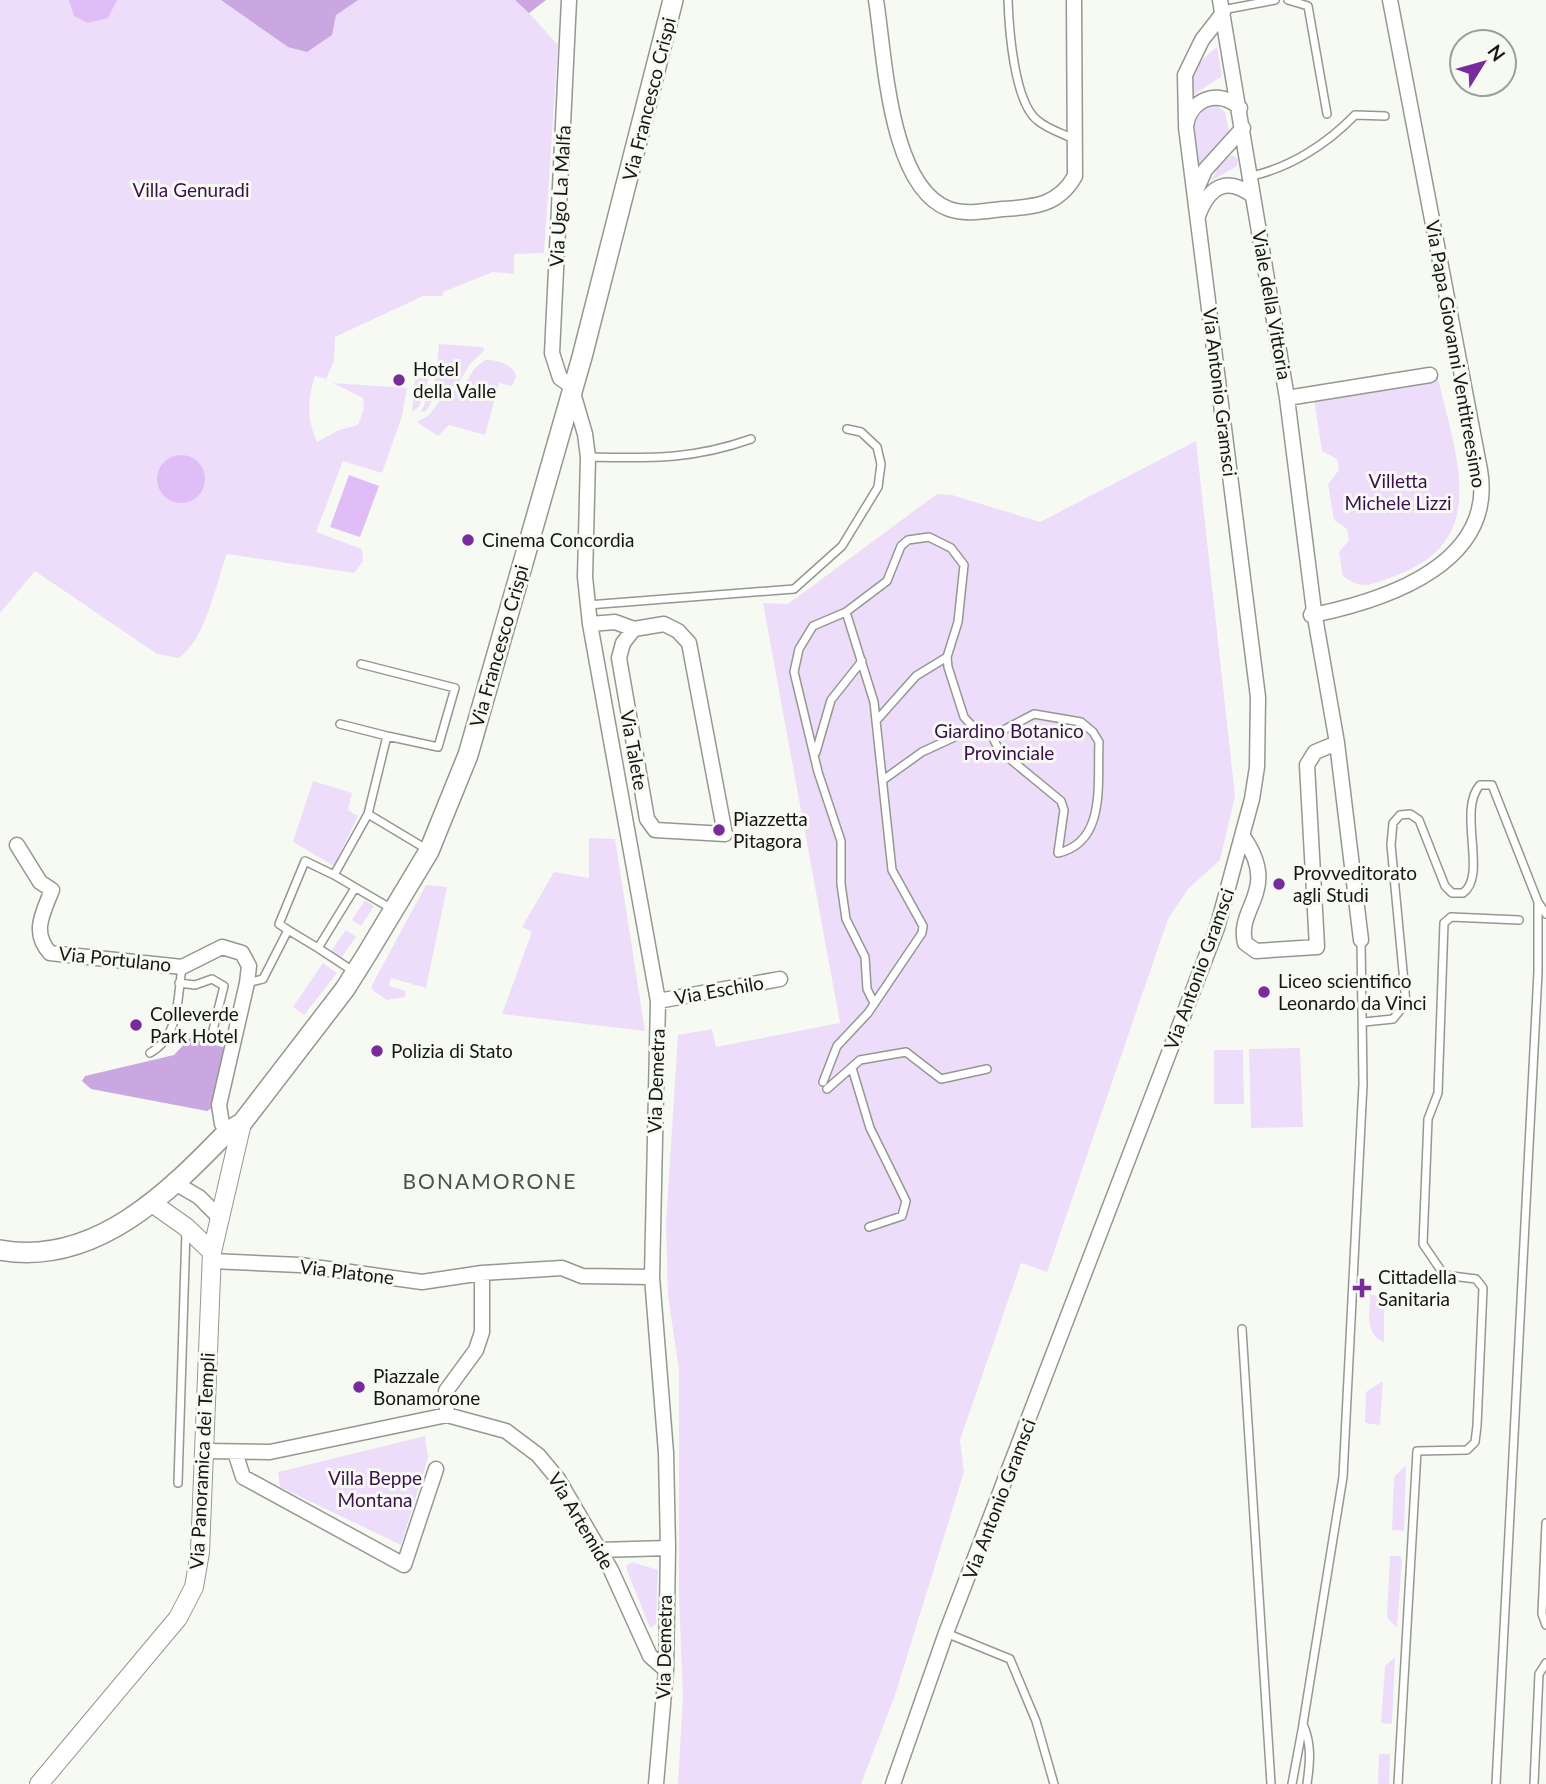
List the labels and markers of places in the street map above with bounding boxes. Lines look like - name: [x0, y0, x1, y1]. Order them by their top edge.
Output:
- place label: Hotel della Valle: [413, 357, 496, 402]
- marker: Hotel della Valle: [391, 372, 407, 388]
- place label: Cinema Concordia: [482, 528, 635, 551]
- marker: Cinema Concordia: [460, 532, 476, 548]
- place label: Piazzetta Pitagora: [733, 807, 808, 852]
- marker: Piazzetta Pitagora: [711, 822, 727, 838]
- place label: Provveditorato agli Studi: [1293, 861, 1417, 906]
- marker: Provveditorato agli Studi: [1271, 876, 1287, 892]
- place label: Liceo scientifico Leonardo da Vinci: [1278, 969, 1427, 1014]
- marker: Liceo scientifico Leonardo da Vinci: [1256, 984, 1272, 1000]
- place label: Colleverde Park Hotel: [150, 1002, 239, 1047]
- marker: Colleverde Park Hotel: [128, 1017, 144, 1033]
- place label: Polizia di Stato: [391, 1039, 513, 1062]
- marker: Polizia di Stato: [369, 1043, 385, 1059]
- place label: Cittadella Sanitaria: [1378, 1265, 1457, 1310]
- marker: Cittadella Sanitaria: [1352, 1278, 1372, 1298]
- place label: Piazzale Bonamorone: [373, 1364, 480, 1409]
- marker: Piazzale Bonamorone: [351, 1379, 367, 1395]

